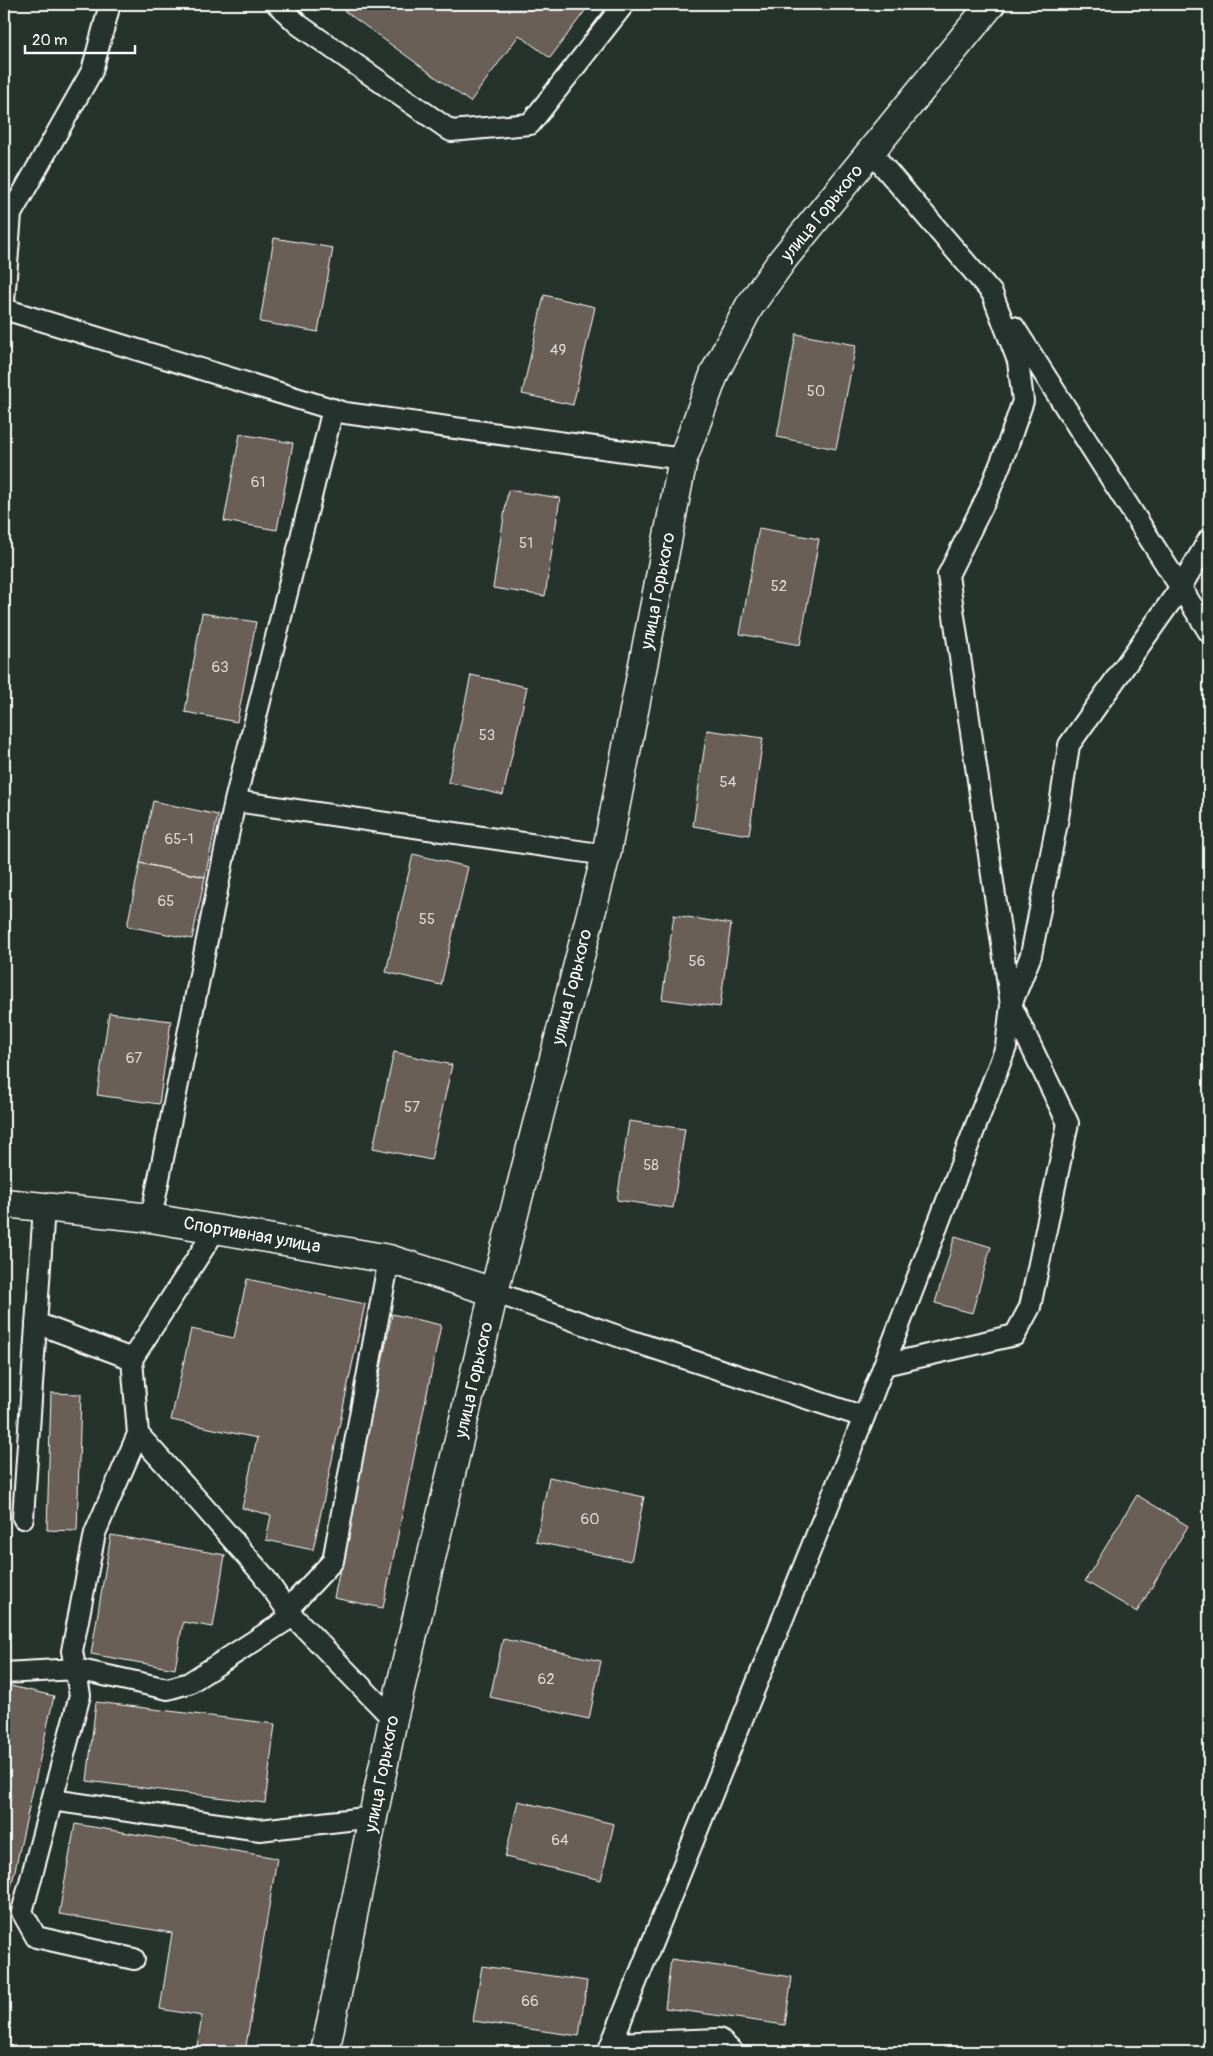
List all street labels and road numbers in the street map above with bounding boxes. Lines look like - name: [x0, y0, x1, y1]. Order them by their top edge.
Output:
- street label: улица Горького: [775, 159, 868, 267]
- street label: улица Горького: [635, 530, 681, 652]
- street label: улица Горького: [546, 926, 598, 1048]
- street label: Спортивная улица: [182, 1212, 322, 1258]
- street label: улица Горького: [449, 1319, 499, 1441]
- street label: улица Горького: [359, 1713, 405, 1835]

